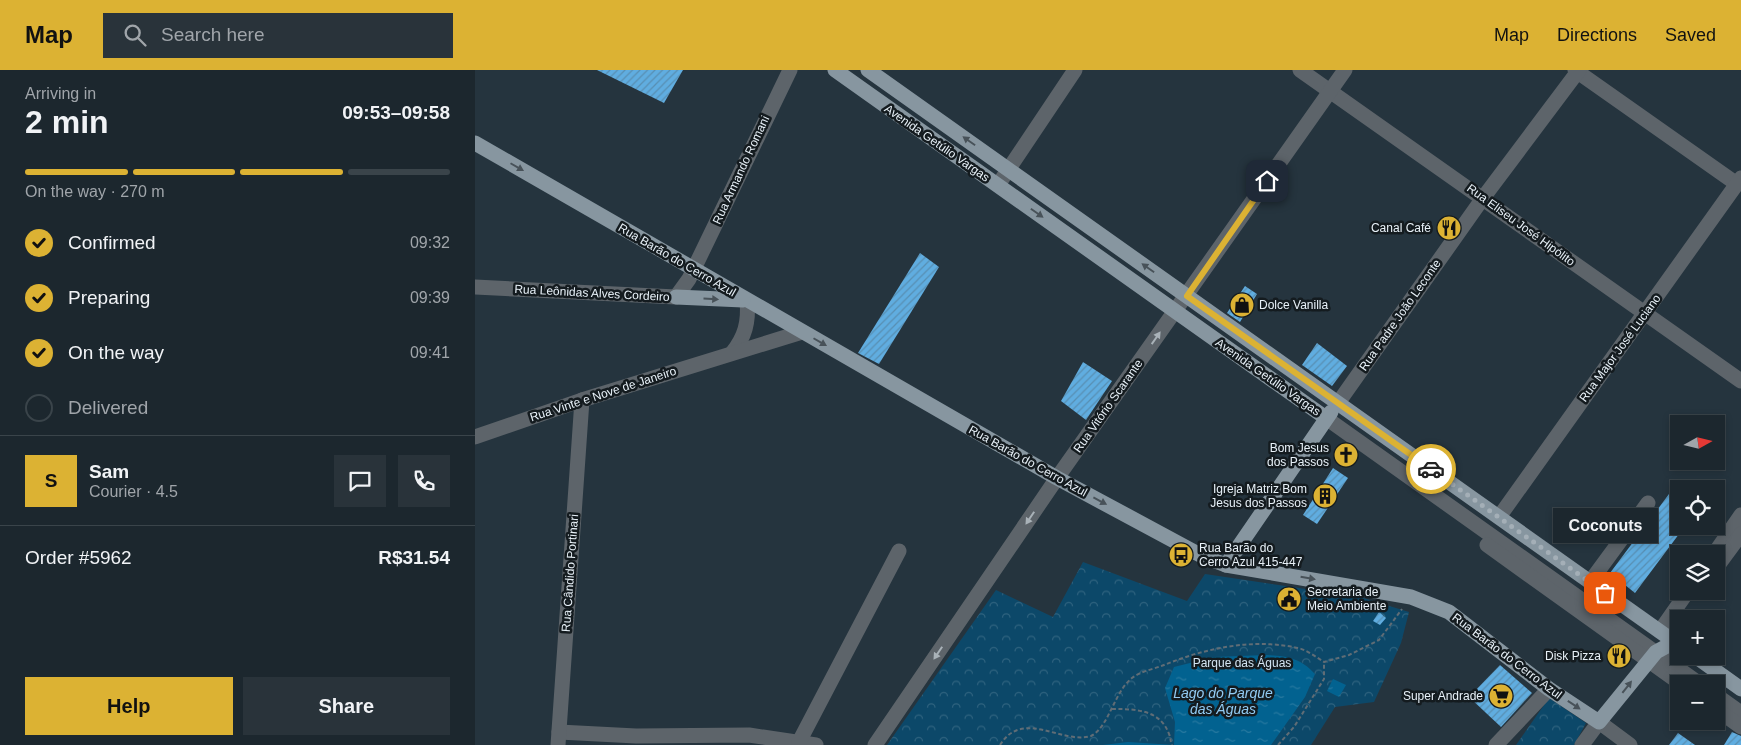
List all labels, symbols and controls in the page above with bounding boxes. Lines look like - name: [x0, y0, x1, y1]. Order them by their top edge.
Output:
- search box: [103, 13, 453, 58]
- text: Map: [25, 21, 73, 48]
- icon: search: [121, 21, 149, 49]
- text: Search here: [161, 24, 265, 45]
- text: Map: [1494, 25, 1529, 45]
- text: Directions: [1557, 25, 1637, 45]
- text: Saved: [1665, 25, 1716, 45]
- text: Arriving in: [25, 85, 96, 102]
- street label: Avenida Getúlio Vargas: [882, 101, 992, 185]
- text: 09:53–09:58: [342, 102, 450, 123]
- text: 2 min: [25, 104, 109, 140]
- street label: Rua Armando Romani: [710, 114, 772, 226]
- one-way arrow: [962, 136, 975, 146]
- pin: [1246, 160, 1288, 202]
- one-way arrow: [510, 163, 525, 171]
- icon: home: [1253, 167, 1281, 195]
- street label: Rua Eliseu José Hipólito: [1464, 181, 1578, 269]
- text: On the way · 270 m: [25, 183, 165, 200]
- one-way arrow: [1031, 208, 1044, 218]
- restaurant icon: Canal Café: [1436, 215, 1462, 241]
- street label: Rua Barão do Cerro Azul: [616, 221, 738, 299]
- place label: Canal Café: [1371, 221, 1431, 235]
- icon: check: [25, 229, 53, 257]
- text: Confirmed: [68, 232, 156, 253]
- text: 09:32: [410, 234, 450, 251]
- street label: Rua Padre João Leconte: [1356, 256, 1444, 373]
- one-way arrow: [1141, 263, 1154, 273]
- street label: Rua Leônidas Alves Cordeiro: [514, 282, 670, 304]
- icon: check: [25, 284, 53, 312]
- text: Preparing: [68, 287, 150, 308]
- text: 09:39: [410, 289, 450, 306]
- street label: Rua Major José Luciano: [1576, 291, 1664, 404]
- shop icon: Dolce Vanilla: [1229, 292, 1255, 318]
- one-way arrow: [704, 295, 720, 303]
- place label: Dolce Vanilla: [1259, 298, 1328, 312]
- one-way arrow: [1151, 331, 1161, 345]
- street label: Avenida Getúlio Vargas: [1213, 335, 1323, 419]
- one-way arrow: [813, 338, 826, 347]
- icon: check: [25, 339, 53, 367]
- text: On the way: [68, 342, 164, 363]
- text: 09:41: [410, 344, 450, 361]
- street label: Rua Vitório Scarante: [1071, 356, 1146, 455]
- street label: Rua Vinte e Nove de Janeiro: [528, 364, 678, 424]
- text: Delivered: [68, 397, 148, 418]
- north arrow: [1670, 415, 1725, 470]
- map controls: [1670, 415, 1725, 730]
- street label: Rua Barão do Cerro Azul: [966, 423, 1090, 499]
- place label: Bom Jesus dos Passos: [1267, 441, 1329, 469]
- church icon: Bom Jesus dos Passos: [1333, 442, 1359, 468]
- courier: [1406, 444, 1456, 494]
- button: chat: [334, 455, 386, 507]
- button: phone: [398, 455, 450, 507]
- icon: car: [1417, 455, 1445, 483]
- text: Sam: [89, 461, 129, 482]
- text: S: [45, 470, 57, 491]
- button: locate: [1670, 480, 1725, 535]
- place label: Igreja Matriz Bom Jesus dos Passos: [1210, 482, 1307, 510]
- text: Courier · 4.5: [89, 483, 178, 500]
- building icon: Igreja Matriz Bom Jesus dos Passos: [1312, 483, 1338, 509]
- one-way arrow: [1093, 497, 1107, 505]
- callout: Coconuts: [1553, 508, 1657, 543]
- one-way arrow: [1025, 512, 1035, 525]
- street label: Rua Cândido Portinari: [559, 514, 581, 632]
- text: Coconuts: [1569, 517, 1642, 534]
- place label: Rua Barão do Cerro Azul 415-447: [1199, 541, 1303, 569]
- bus stop icon: Rua Barão do Cerro Azul 415-447: [1168, 542, 1194, 568]
- button: layers: [1670, 545, 1725, 600]
- text: Order #5962: [25, 547, 132, 568]
- text: R$31.54: [378, 547, 450, 568]
- pin: [1584, 572, 1626, 614]
- one-way arrow: [1301, 575, 1317, 583]
- icon: bag: [1591, 579, 1619, 607]
- place label: Secretaria de Meio Ambiente: [1307, 585, 1387, 613]
- public building icon: Secretaria de Meio Ambiente: [1276, 586, 1302, 612]
- street label: Rua Barão do Cerro Azul: [1450, 610, 1564, 702]
- button: +: [1670, 610, 1725, 665]
- restaurant icon: Disk Pizza: [1606, 643, 1632, 669]
- one-way arrow: [933, 646, 943, 659]
- place label: Disk Pizza: [1545, 649, 1601, 663]
- park label: Parque das Águas: [1193, 655, 1291, 670]
- button: −: [1670, 675, 1725, 730]
- button: Help: [25, 677, 233, 735]
- button: Share: [243, 677, 450, 735]
- one-way arrow: [1621, 681, 1632, 694]
- supermarket icon: Super Andrade: [1488, 683, 1514, 709]
- water label: Lago do Parque das Águas: [1173, 685, 1273, 717]
- place label: Super Andrade: [1403, 689, 1483, 703]
- one-way arrow: [1567, 701, 1580, 710]

